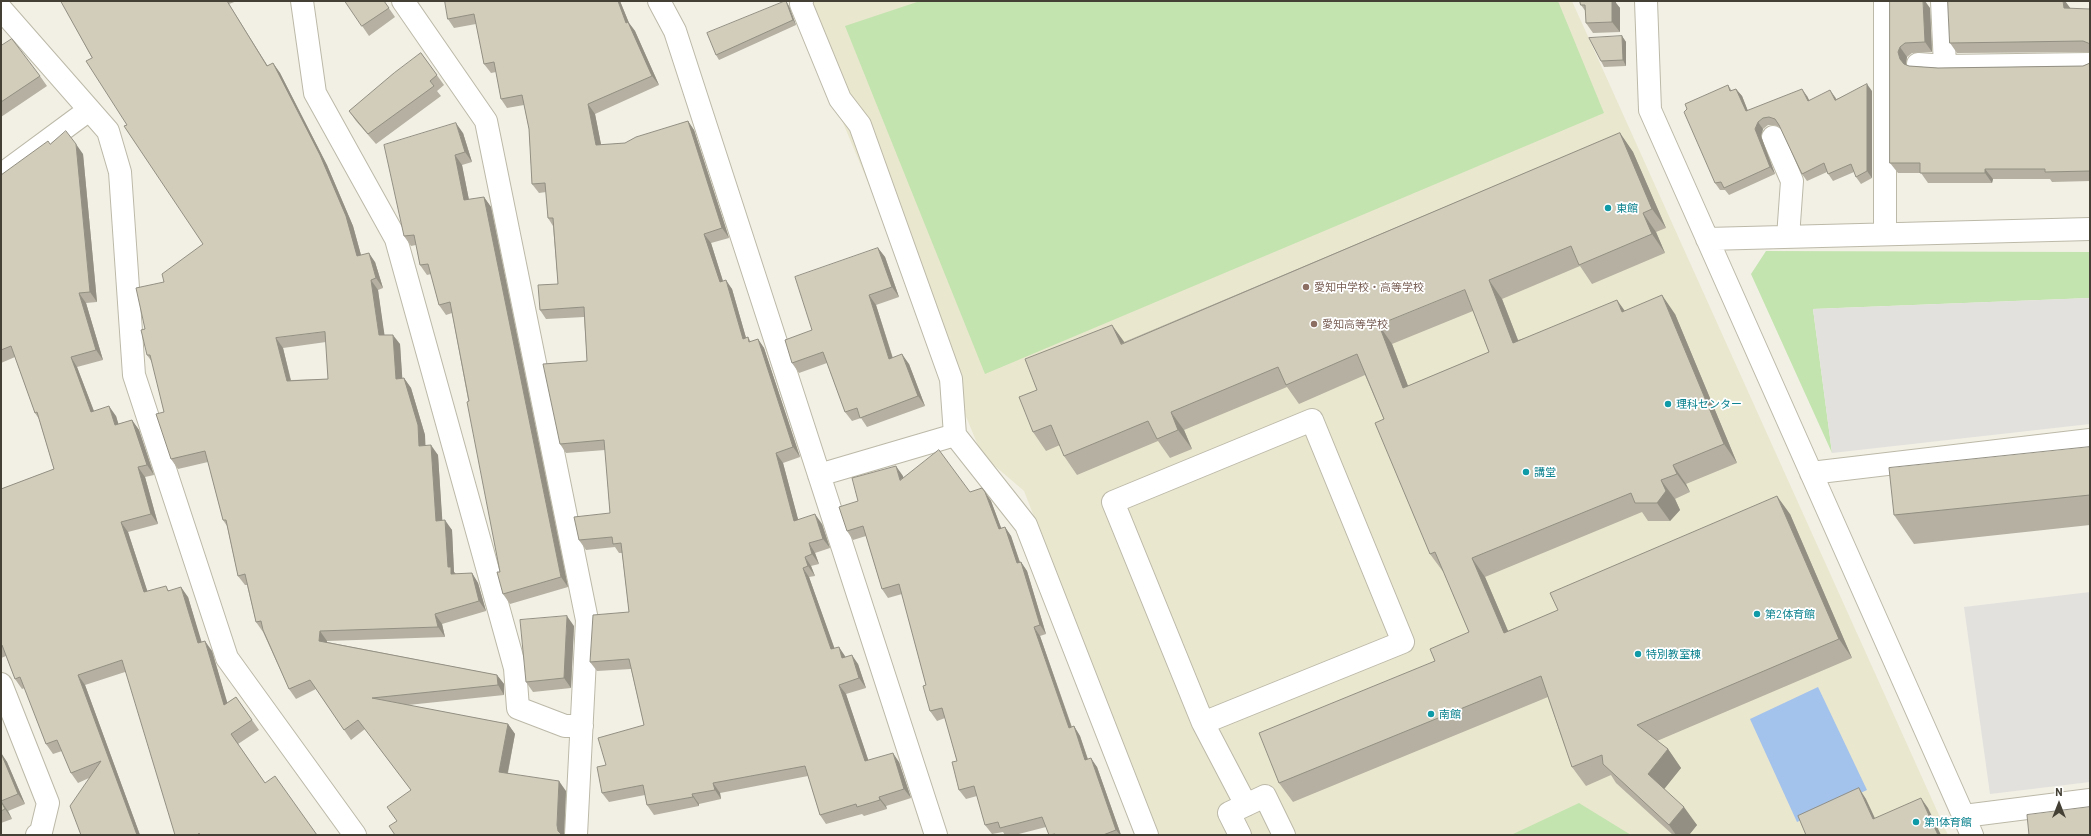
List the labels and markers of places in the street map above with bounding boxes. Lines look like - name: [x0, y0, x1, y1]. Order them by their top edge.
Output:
- place label: 東館: [1616, 201, 1638, 215]
- marker: 東館: [1603, 203, 1613, 213]
- place label: 愛知中学校・高等学校: [1314, 280, 1424, 294]
- marker: 愛知中学校・高等学校: [1301, 282, 1311, 292]
- place label: 愛知高等学校: [1322, 317, 1388, 331]
- marker: 愛知高等学校: [1309, 319, 1319, 329]
- place label: 理科センター: [1676, 397, 1742, 411]
- marker: 理科センター: [1663, 399, 1673, 409]
- place label: 講堂: [1534, 465, 1556, 479]
- marker: 講堂: [1521, 467, 1531, 477]
- place label: 第2体育館: [1765, 607, 1815, 621]
- marker: 第2体育館: [1752, 609, 1762, 619]
- place label: 特別教室棟: [1646, 647, 1701, 661]
- marker: 特別教室棟: [1633, 649, 1643, 659]
- place label: 南館: [1439, 707, 1461, 721]
- marker: 南館: [1426, 709, 1436, 719]
- place label: 第1体育館: [1924, 815, 1972, 829]
- marker: 第1体育館: [1911, 817, 1921, 827]

